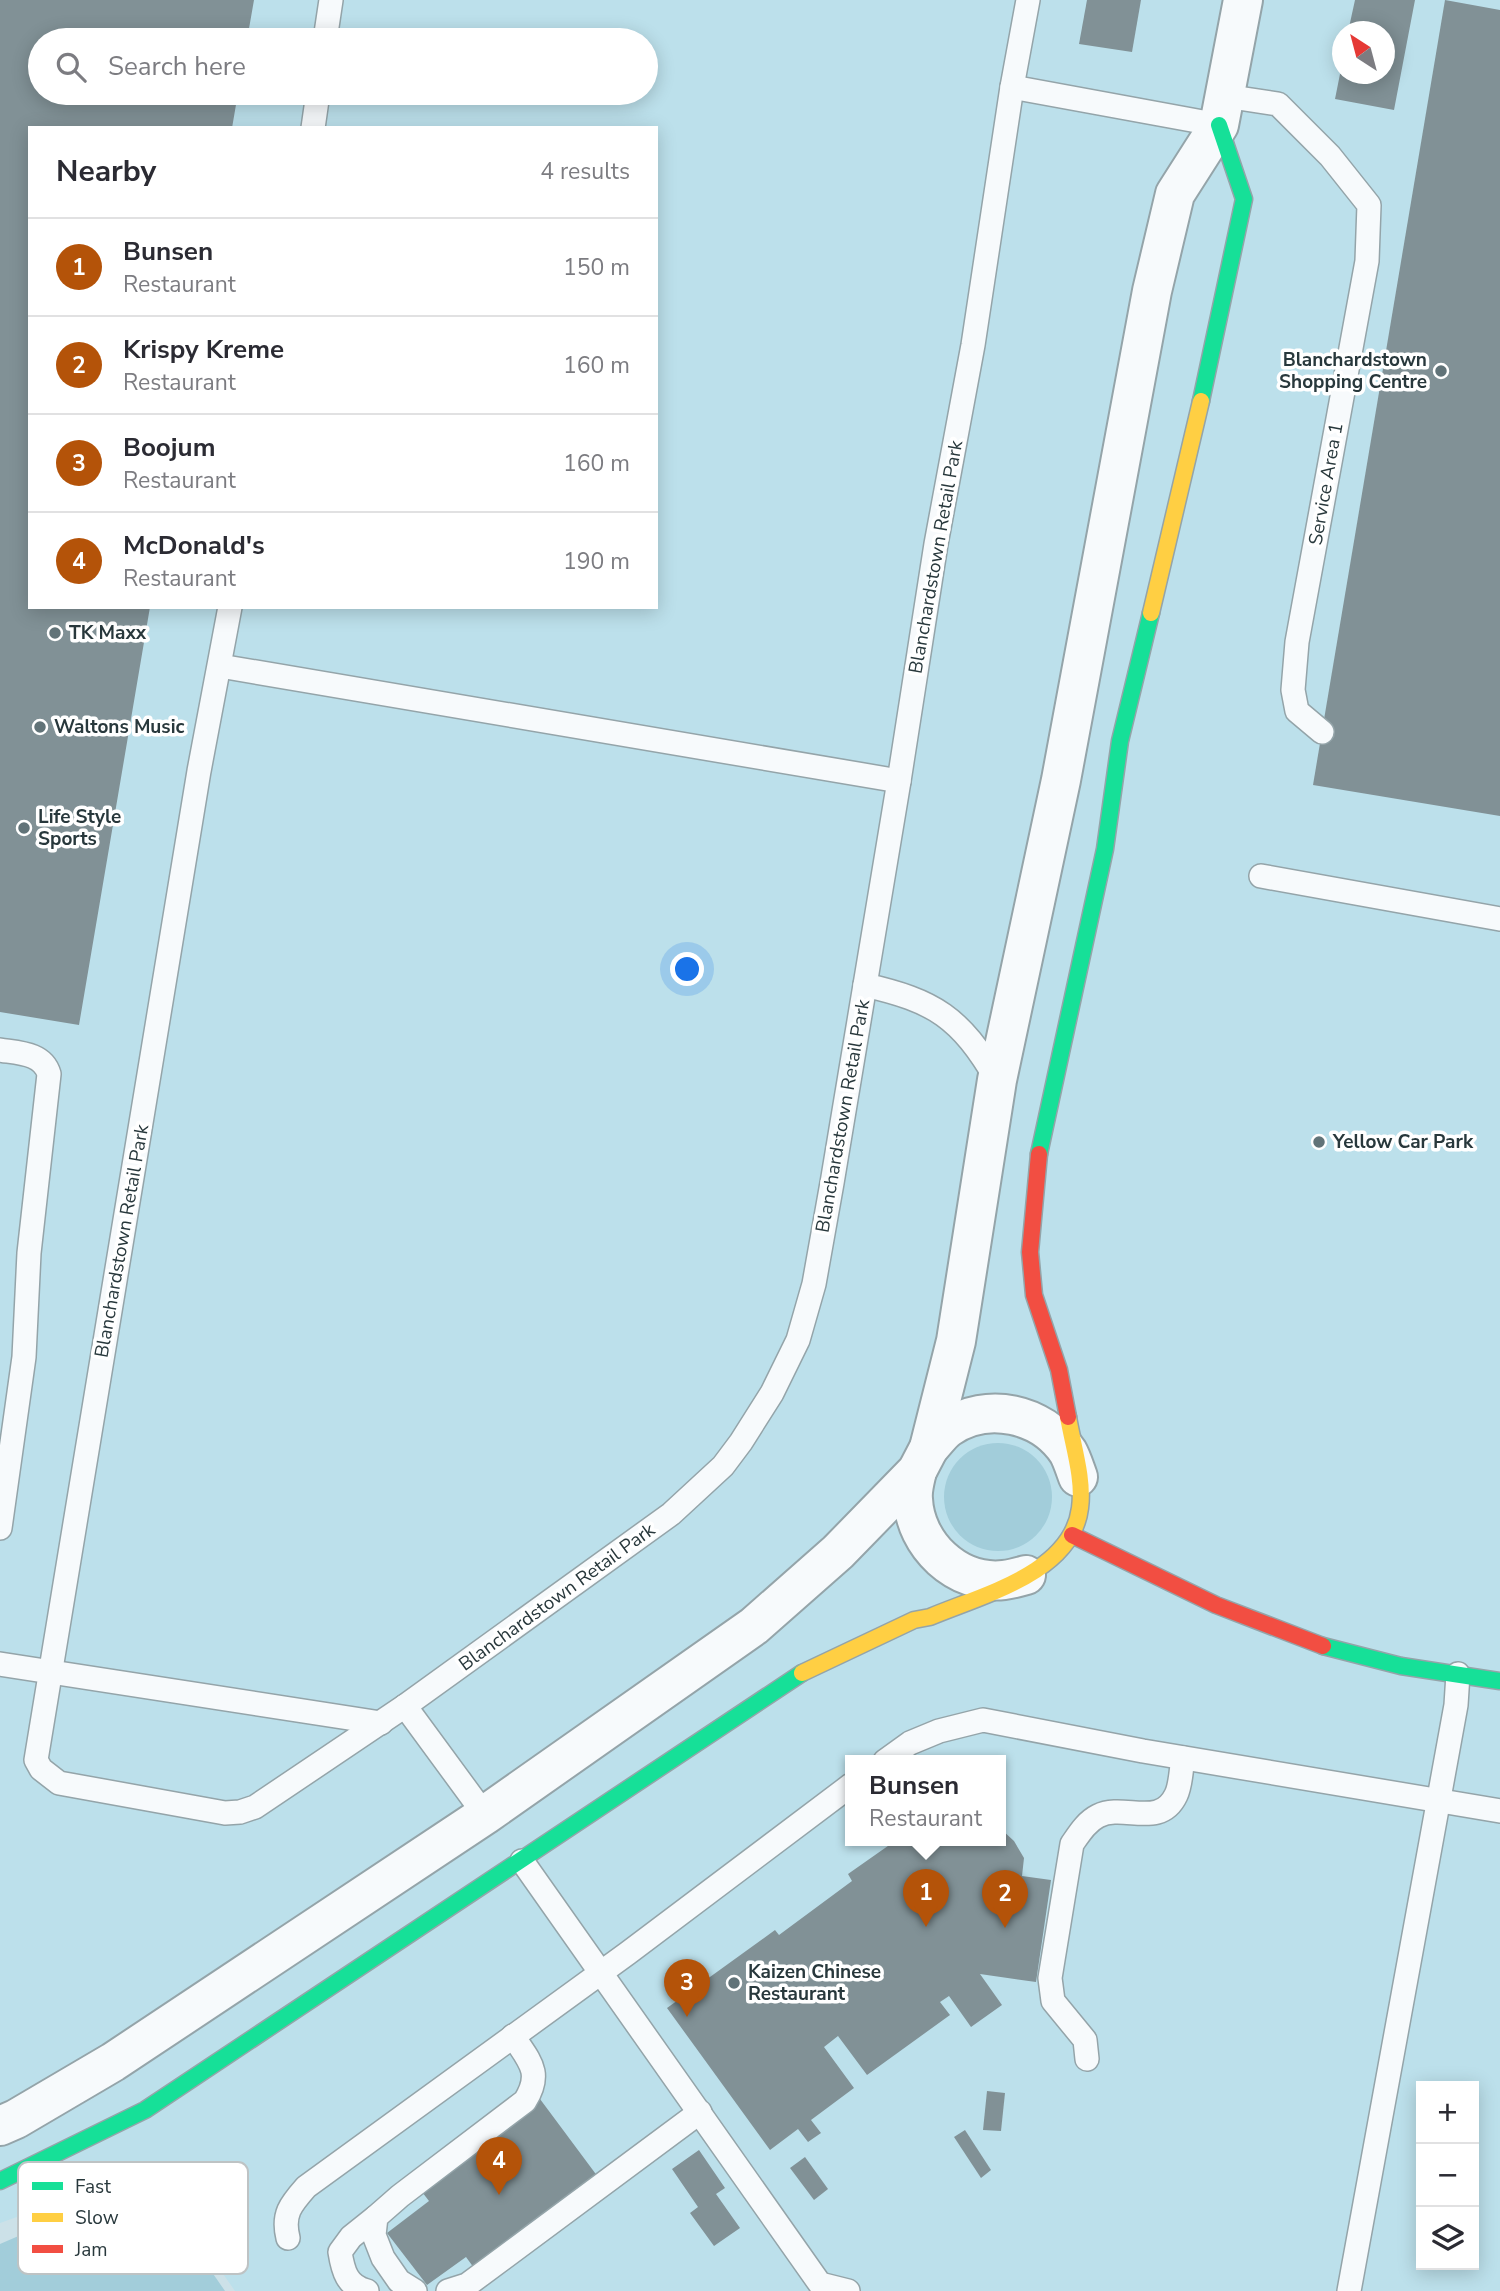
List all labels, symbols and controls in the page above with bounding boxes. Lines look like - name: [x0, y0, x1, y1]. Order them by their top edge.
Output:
- north arrow: [1332, 21, 1395, 84]
- search box: [28, 28, 658, 105]
- icon: search: [52, 48, 90, 86]
- text: Search here: [108, 49, 246, 84]
- text: Nearby: [56, 151, 156, 192]
- text: 4 results: [540, 156, 630, 187]
- text: Bunsen: [123, 234, 213, 269]
- text: 1: [72, 252, 86, 283]
- text: 150 m: [563, 252, 630, 283]
- text: Restaurant: [123, 269, 236, 300]
- text: Krispy Kreme: [123, 332, 284, 367]
- place label: Blanchardstown Shopping Centre: [1279, 347, 1427, 395]
- text: 2: [72, 350, 86, 381]
- text: 160 m: [563, 350, 630, 381]
- marker: Blanchardstown Shopping Centre: [1433, 363, 1449, 379]
- text: Restaurant: [123, 367, 236, 398]
- street label: Service Area 1: [1302, 421, 1350, 547]
- text: Boojum: [123, 430, 215, 465]
- street label: Blanchardstown Retail Park: [903, 438, 969, 676]
- text: 3: [72, 448, 86, 479]
- text: 160 m: [563, 448, 630, 479]
- text: Restaurant: [123, 465, 236, 496]
- text: McDonald's: [123, 528, 265, 563]
- text: 4: [72, 546, 86, 577]
- text: 190 m: [563, 546, 630, 577]
- text: Restaurant: [123, 563, 236, 594]
- place label: TK Maxx: [69, 620, 147, 646]
- marker: TK Maxx: [47, 625, 63, 641]
- place label: Waltons Music: [54, 714, 184, 740]
- marker: Waltons Music: [32, 719, 48, 735]
- place label: Life Style Sports: [38, 804, 121, 852]
- marker: Life Style Sports: [16, 820, 32, 836]
- your location: [670, 952, 704, 986]
- street label: Blanchardstown Retail Park: [810, 997, 876, 1235]
- street label: Blanchardstown Retail Park: [89, 1122, 155, 1360]
- place label: Yellow Car Park: [1332, 1129, 1474, 1155]
- marker: Yellow Car Park: [1311, 1134, 1327, 1150]
- street label: Blanchardstown Retail Park: [454, 1517, 661, 1677]
- popup: [845, 1755, 1006, 1846]
- text: Bunsen: [869, 1768, 959, 1803]
- text: Restaurant: [869, 1803, 982, 1834]
- pin: 1: [903, 1869, 949, 1927]
- pin: 2: [982, 1870, 1028, 1928]
- pin: 3: [664, 1959, 710, 2017]
- place label: Kaizen Chinese Restaurant: [748, 1959, 881, 2007]
- marker: Kaizen Chinese Restaurant: [726, 1975, 742, 1991]
- map controls: [1416, 2081, 1479, 2270]
- button: +: [1416, 2081, 1479, 2144]
- pin: 4: [476, 2137, 522, 2195]
- button: −: [1416, 2144, 1479, 2207]
- legend: [18, 2162, 248, 2274]
- text: Fast: [75, 2174, 111, 2200]
- text: Slow: [75, 2205, 119, 2231]
- button: layers: [1416, 2207, 1479, 2270]
- text: Jam: [74, 2237, 108, 2263]

